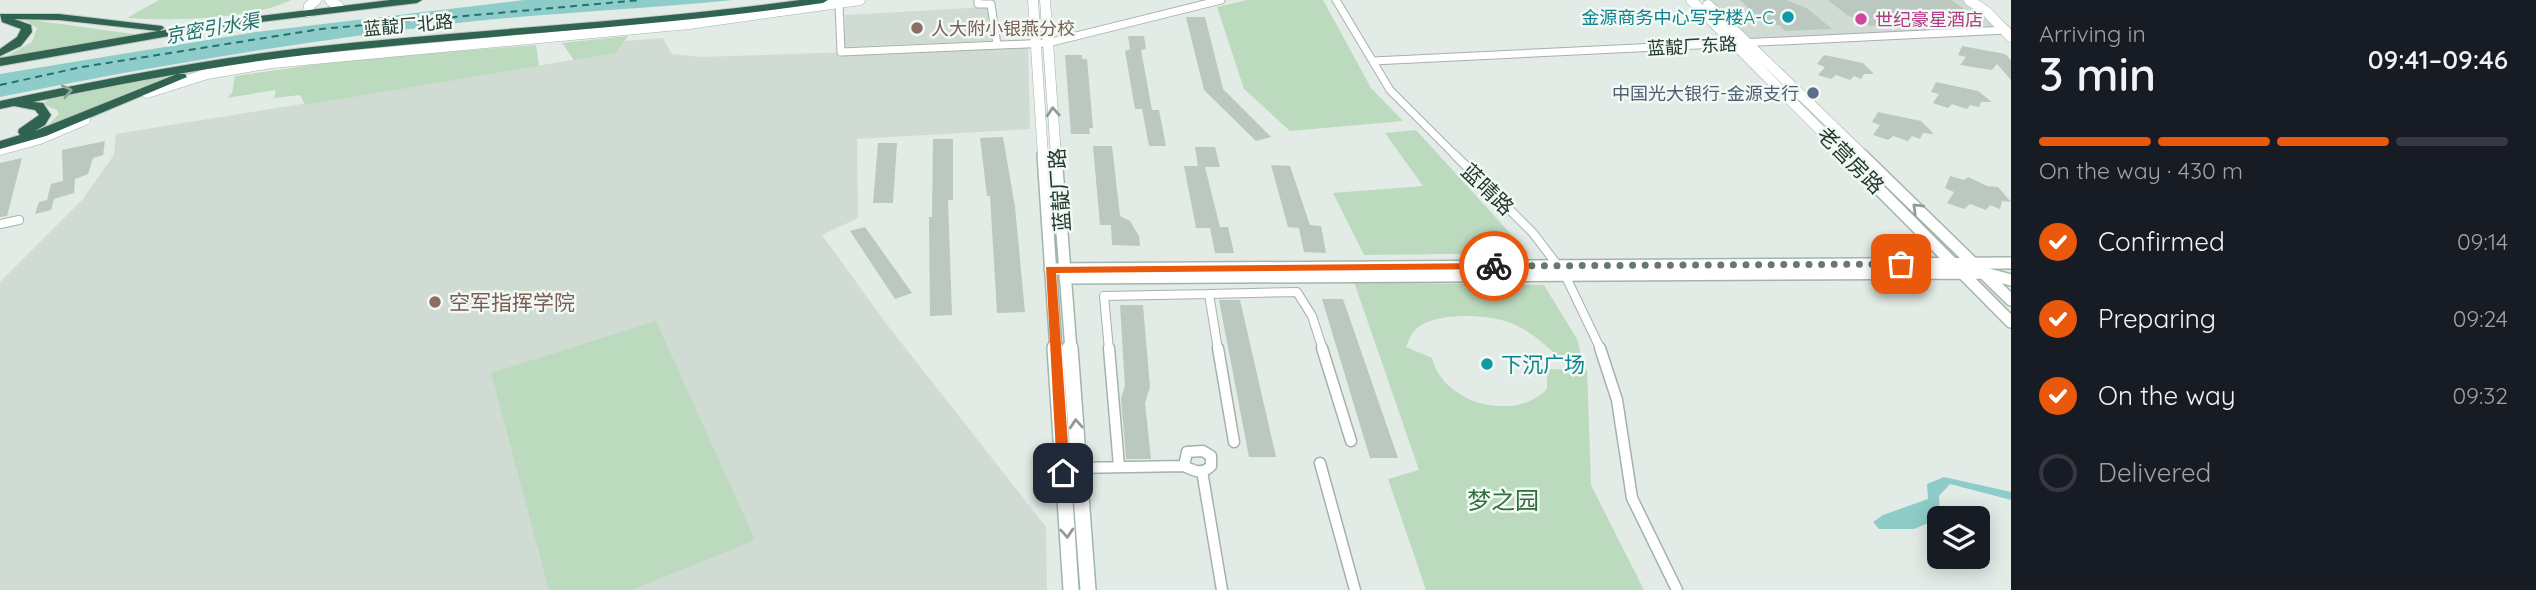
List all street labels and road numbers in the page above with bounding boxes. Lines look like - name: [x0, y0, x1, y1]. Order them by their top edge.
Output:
- street label: 蓝靛厂北路: [362, 10, 454, 40]
- street label: 蓝靛厂东路: [1646, 32, 1738, 60]
- street label: 老营房路: [1812, 121, 1890, 199]
- street label: 蓝靛厂路: [1043, 147, 1075, 233]
- street label: 蓝晴路: [1456, 158, 1520, 220]

